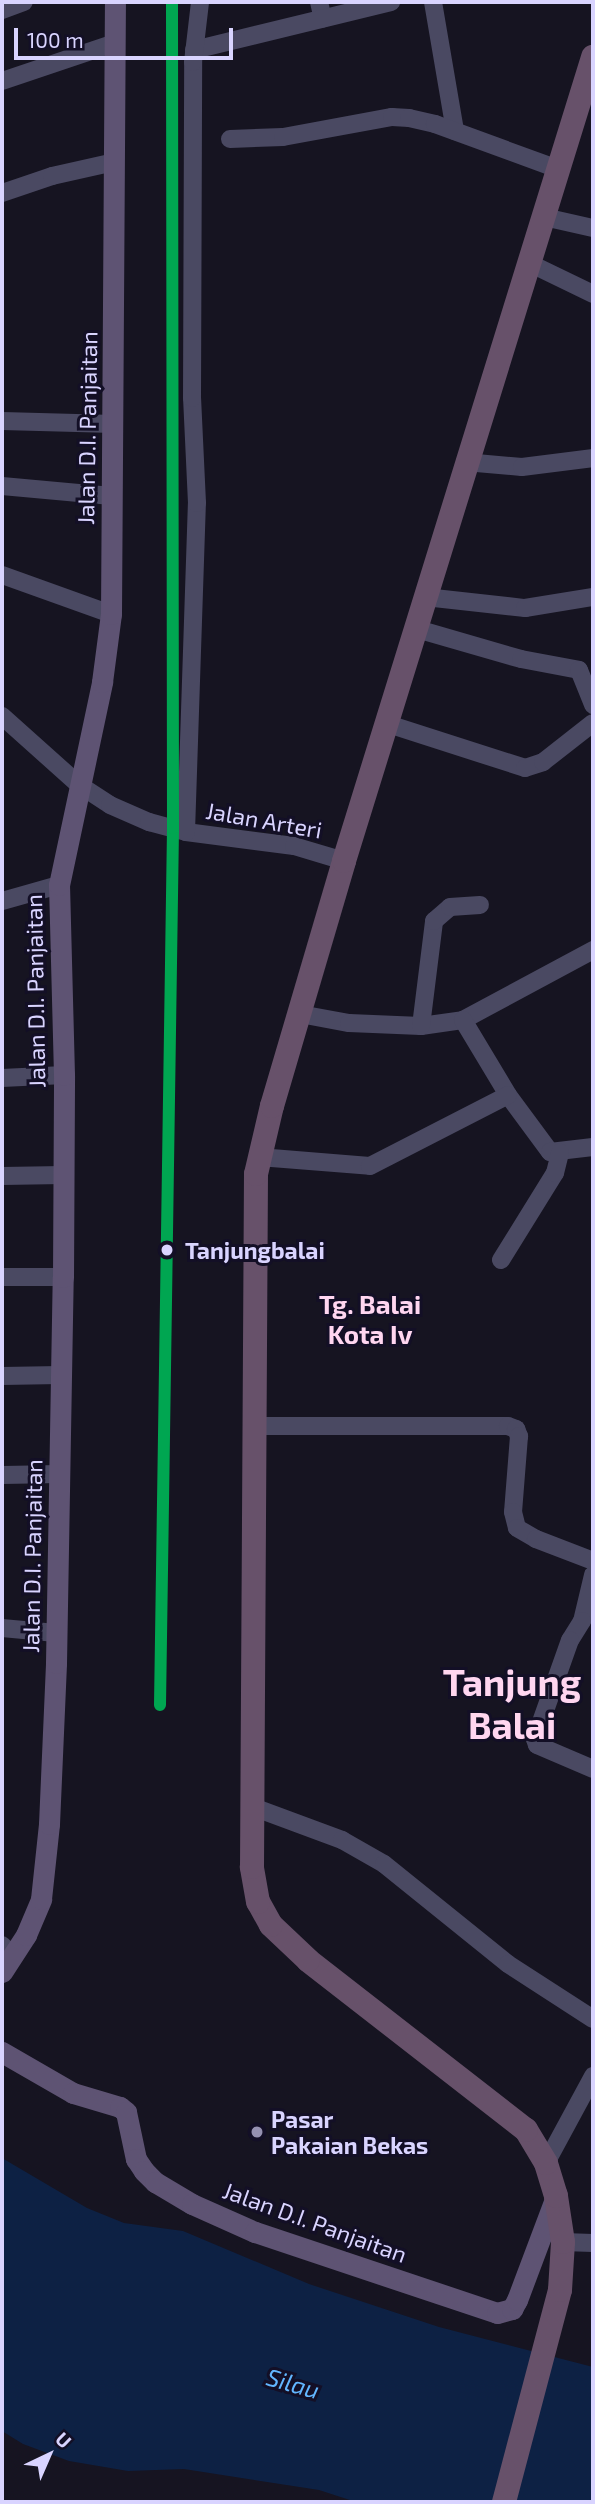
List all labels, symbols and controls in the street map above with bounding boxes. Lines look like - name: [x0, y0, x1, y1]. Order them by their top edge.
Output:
- scale bar: [18, 14, 236, 58]
- text: 100 m: [27, 27, 84, 52]
- street label: Jalan D.I. Panjaitan: [72, 331, 102, 525]
- street label: Jalan Arteri: [204, 796, 324, 844]
- street label: Jalan D.I. Panjaitan: [20, 894, 50, 1088]
- place label: Tanjungbalai: [185, 1236, 325, 1264]
- marker: Tanjungbalai: [155, 1238, 179, 1262]
- district label: Tg. Balai Kota Iv: [319, 1288, 421, 1350]
- street label: Jalan D.I. Panjaitan: [17, 1459, 47, 1653]
- district label: Tanjung Balai: [443, 1660, 581, 1747]
- place label: Pasar Pakaian Bekas: [271, 2105, 428, 2159]
- marker: Pasar Pakaian Bekas: [249, 2124, 265, 2140]
- street label: Jalan D.I. Panjaitan: [219, 2176, 411, 2268]
- water label: Silau: [263, 2362, 323, 2404]
- north arrow: [14, 2420, 84, 2490]
- text: U: [51, 2427, 77, 2452]

